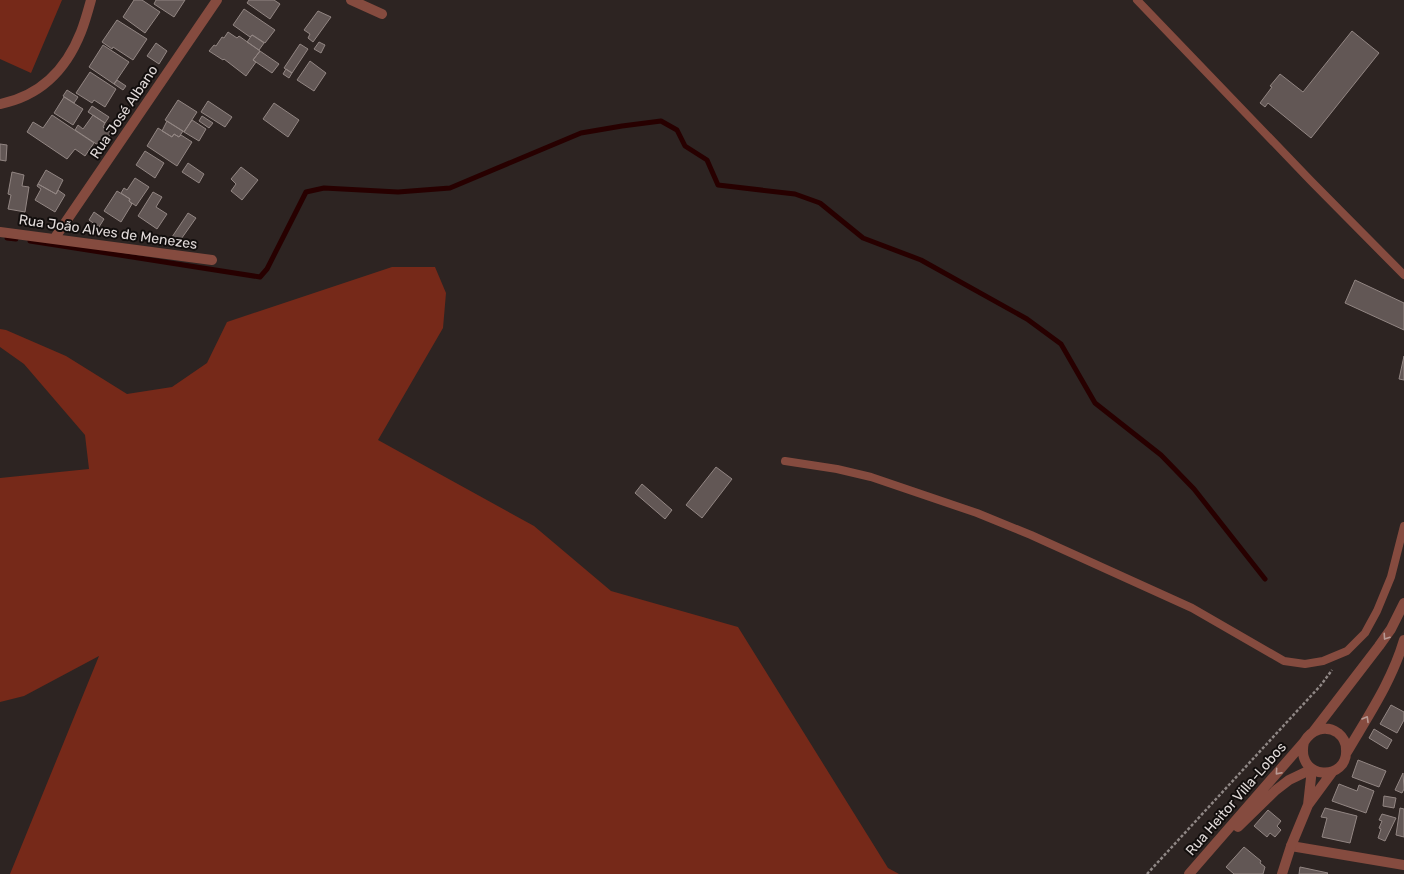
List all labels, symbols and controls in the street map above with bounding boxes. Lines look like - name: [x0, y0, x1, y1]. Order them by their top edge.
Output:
- street label: Rua José Albano: [86, 62, 162, 162]
- street label: Rua João Alves de Menezes: [18, 211, 198, 253]
- one-way arrow: [1383, 633, 1391, 640]
- one-way arrow: [1362, 716, 1369, 723]
- street label: Rua Heitor Villa-Lobos: [1182, 739, 1290, 859]
- one-way arrow: [1276, 767, 1283, 774]

